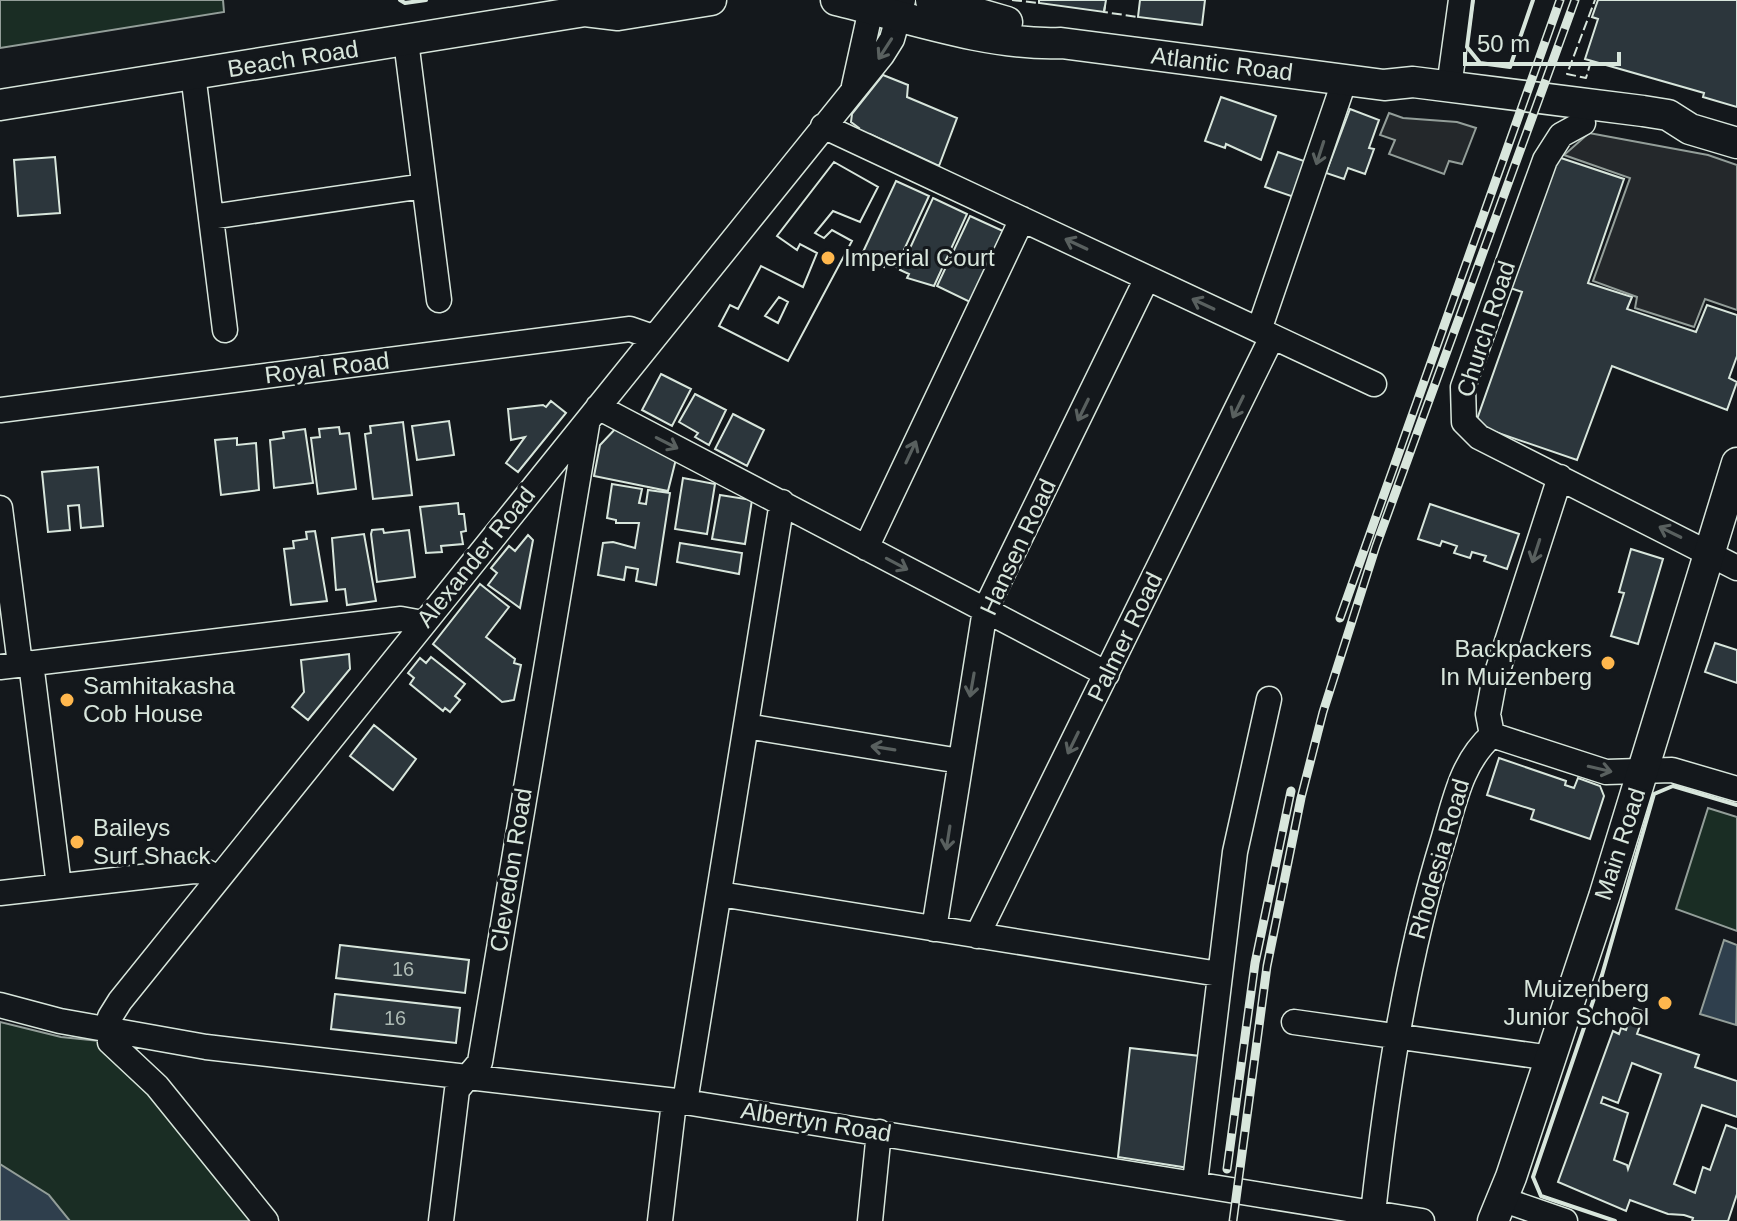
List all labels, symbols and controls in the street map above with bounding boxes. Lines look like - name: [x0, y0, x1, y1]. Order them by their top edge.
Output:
- scale bar: [1465, 16, 1619, 66]
- text: 50 m: [1477, 30, 1530, 57]
- street label: Beach Road: [226, 35, 360, 82]
- one-way arrow: [877, 37, 893, 60]
- street label: Atlantic Road: [1150, 41, 1295, 86]
- one-way arrow: [1312, 140, 1327, 166]
- one-way arrow: [1065, 236, 1089, 251]
- place label: Imperial Court: [844, 244, 995, 271]
- marker: Imperial Court: [819, 249, 837, 267]
- street label: Church Road: [1451, 257, 1520, 400]
- one-way arrow: [1191, 296, 1215, 311]
- street label: Royal Road: [263, 346, 391, 389]
- one-way arrow: [1230, 395, 1245, 419]
- one-way arrow: [1075, 397, 1090, 421]
- one-way arrow: [655, 435, 678, 451]
- one-way arrow: [904, 440, 919, 464]
- street label: Hansen Road: [974, 475, 1061, 619]
- street label: Alexander Road: [411, 481, 540, 632]
- one-way arrow: [1659, 523, 1683, 539]
- one-way arrow: [1528, 538, 1543, 564]
- one-way arrow: [885, 556, 908, 572]
- street label: Palmer Road: [1082, 568, 1167, 706]
- place label: Backpackers In Muizenberg: [1440, 635, 1592, 690]
- marker: Backpackers In Muizenberg: [1599, 654, 1617, 672]
- place label: Samhitakasha Cob House: [83, 672, 236, 727]
- one-way arrow: [964, 672, 979, 698]
- marker: Samhitakasha Cob House: [58, 691, 76, 709]
- one-way arrow: [1065, 730, 1080, 754]
- one-way arrow: [870, 740, 896, 755]
- one-way arrow: [1587, 763, 1613, 778]
- street label: Rhodesia Road: [1403, 776, 1474, 942]
- street label: Main Road: [1589, 784, 1650, 903]
- street label: Clevedon Road: [484, 786, 537, 954]
- place label: Baileys Surf Shack: [93, 814, 211, 869]
- one-way arrow: [940, 825, 955, 850]
- marker: Baileys Surf Shack: [68, 833, 86, 851]
- house number: 16: [392, 958, 414, 980]
- place label: Muizenberg Junior School: [1504, 975, 1649, 1030]
- marker: Muizenberg Junior School: [1656, 994, 1674, 1012]
- house number: 16: [384, 1007, 406, 1029]
- street label: Albertyn Road: [739, 1096, 893, 1147]

